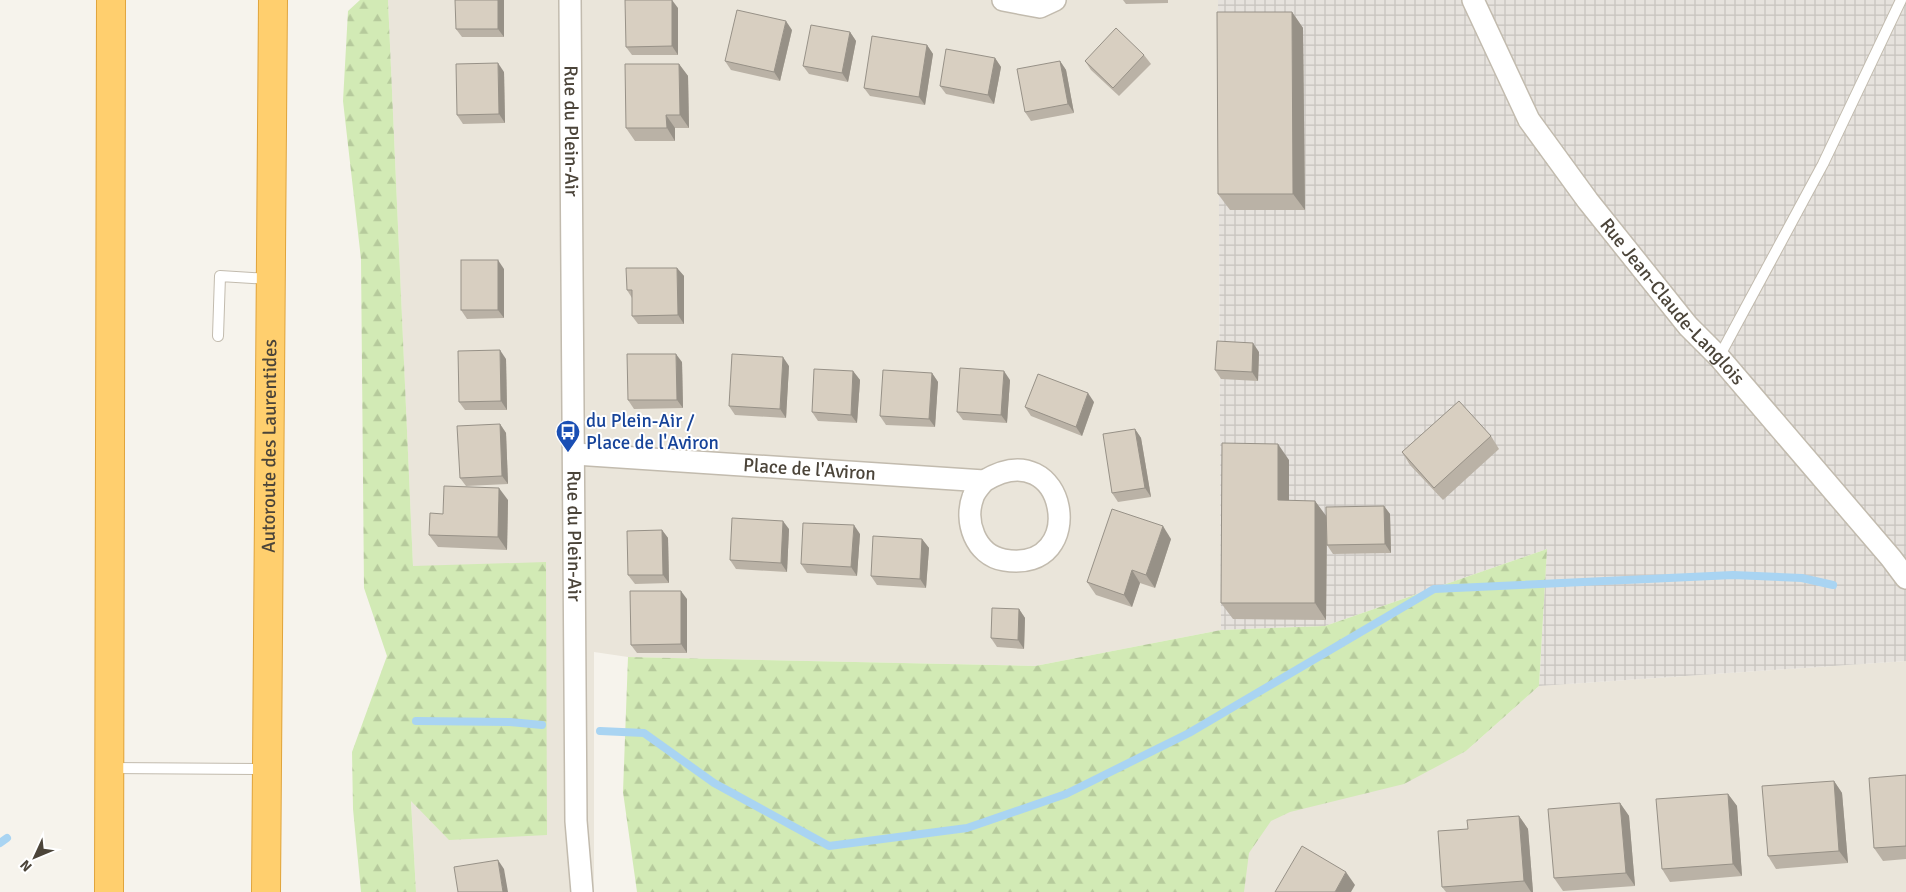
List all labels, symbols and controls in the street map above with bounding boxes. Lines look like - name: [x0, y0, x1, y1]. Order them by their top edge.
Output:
- street label: Rue du Plein-Air: [558, 65, 583, 197]
- street label: Rue Jean-Claude-Langlois: [1595, 213, 1750, 390]
- street label: Autoroute des Laurentides: [257, 339, 282, 553]
- place label: du Plein-Air / Place de l'Aviron: [586, 409, 719, 455]
- bus stop icon: du Plein-Air / Place de l'Aviron: [555, 419, 581, 453]
- street label: Place de l'Aviron: [742, 453, 877, 486]
- street label: Rue du Plein-Air: [561, 470, 586, 602]
- north arrow: [10, 832, 60, 882]
- text: N: [17, 856, 36, 875]

